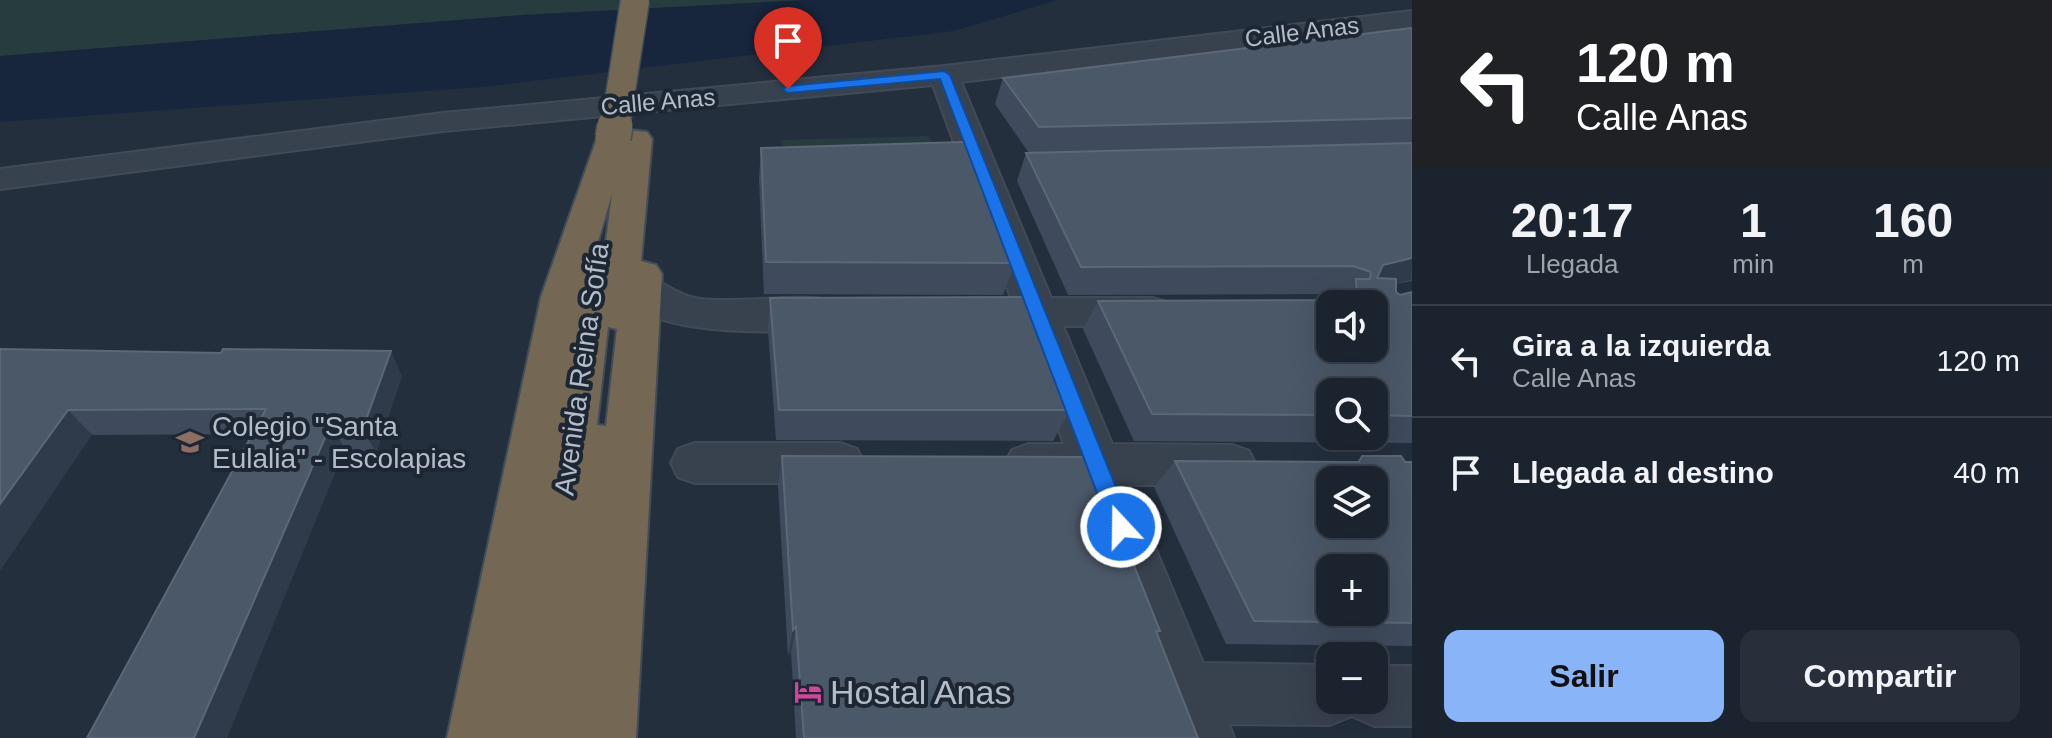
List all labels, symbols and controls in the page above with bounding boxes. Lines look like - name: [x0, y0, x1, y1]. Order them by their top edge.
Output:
- pin: [754, 7, 822, 89]
- street label: Calle Anas: [1243, 11, 1361, 52]
- icon: arrive: [766, 19, 810, 63]
- text: 120 m: [1576, 31, 1735, 94]
- icon: left: [1444, 32, 1548, 136]
- street label: Calle Anas: [600, 83, 716, 120]
- text: Calle Anas: [1576, 97, 1748, 138]
- text: 20:17: [1511, 194, 1634, 247]
- text: 1: [1740, 194, 1767, 247]
- text: 160: [1873, 194, 1953, 247]
- street label: Avenida Reina Sofía: [548, 240, 615, 497]
- text: Llegada: [1526, 249, 1618, 279]
- text: min: [1732, 249, 1774, 279]
- text: m: [1902, 249, 1924, 279]
- map controls: [1316, 290, 1388, 714]
- button: sound: [1316, 290, 1388, 362]
- text: Gira a la izquierda: [1512, 329, 1770, 362]
- icon: left: [1444, 339, 1488, 383]
- text: 120 m: [1937, 344, 2020, 377]
- text: Calle Anas: [1512, 363, 1636, 393]
- button: search: [1316, 378, 1388, 450]
- place label: Colegio "Santa Eulalia" - Escolapias: [212, 411, 466, 474]
- school or university icon: Colegio "Santa Eulalia" - Escolapias: [175, 427, 205, 457]
- icon: arrive: [1444, 451, 1488, 495]
- text: Llegada al destino: [1512, 456, 1774, 489]
- text: 40 m: [1953, 456, 2020, 489]
- button: layers: [1316, 466, 1388, 538]
- position arrow: [1079, 485, 1163, 569]
- button: +: [1316, 554, 1388, 626]
- button: Salir: [1444, 630, 1724, 722]
- button: Compartir: [1740, 630, 2020, 722]
- button: −: [1316, 642, 1388, 714]
- place label: Hostal Anas: [830, 673, 1011, 711]
- hotel icon: Hostal Anas: [793, 677, 823, 707]

